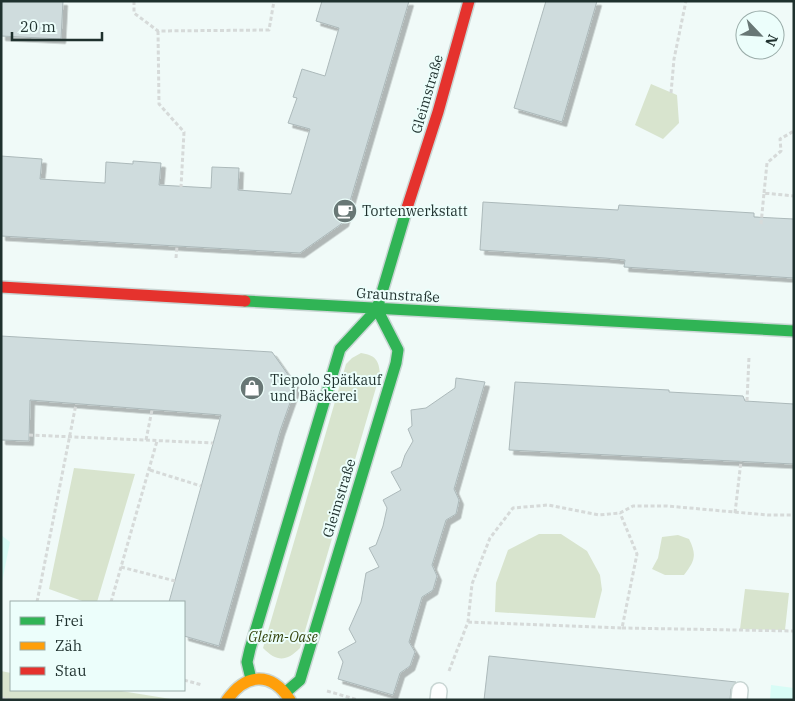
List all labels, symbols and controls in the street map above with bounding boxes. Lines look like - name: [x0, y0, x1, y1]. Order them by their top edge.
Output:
- scale bar: [12, 10, 102, 42]
- north arrow: [735, 10, 785, 60]
- text: 20 m: [20, 17, 56, 36]
- text: N: [761, 32, 782, 49]
- street label: Gleimstraße: [407, 52, 447, 136]
- cafe icon: Tortenwerkstatt: [332, 198, 358, 224]
- place label: Tortenwerkstatt: [362, 202, 468, 220]
- street label: Graunstraße: [356, 284, 440, 306]
- place label: Tiepolo Spätkauf und Bäckerei: [270, 371, 383, 405]
- shop icon: Tiepolo Spätkauf und Bäckerei: [239, 375, 265, 401]
- street label: Gleimstraße: [318, 456, 360, 540]
- legend: [10, 601, 185, 691]
- text: Frei: [55, 611, 84, 630]
- park label: Gleim-Oase: [248, 628, 318, 646]
- text: Zäh: [55, 636, 82, 655]
- text: Stau: [55, 661, 87, 680]

